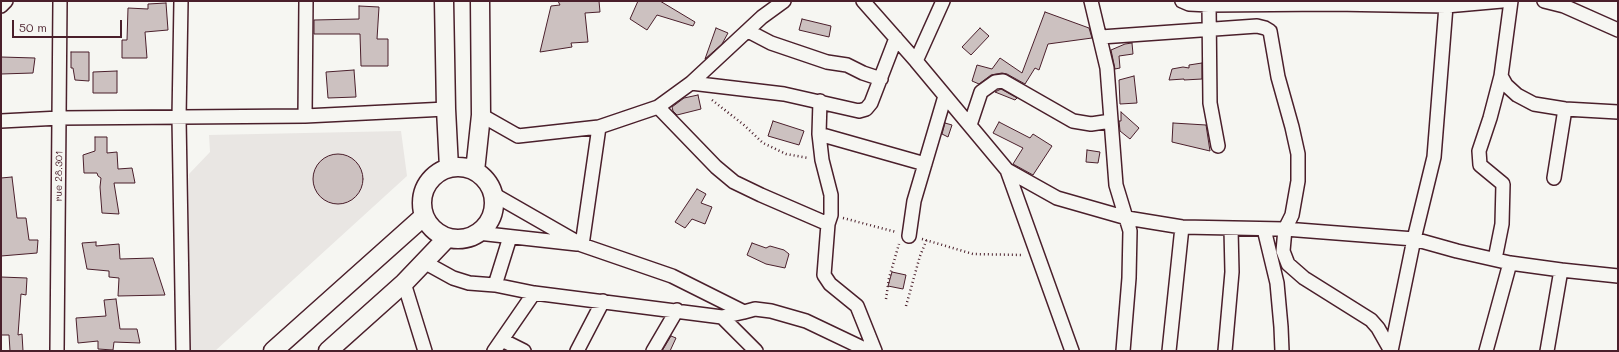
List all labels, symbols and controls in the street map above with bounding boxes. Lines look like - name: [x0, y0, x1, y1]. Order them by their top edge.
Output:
- scale bar: [14, 12, 124, 38]
- text: 50 m: [19, 19, 47, 35]
- street label: rue 28.301: [53, 150, 65, 202]

